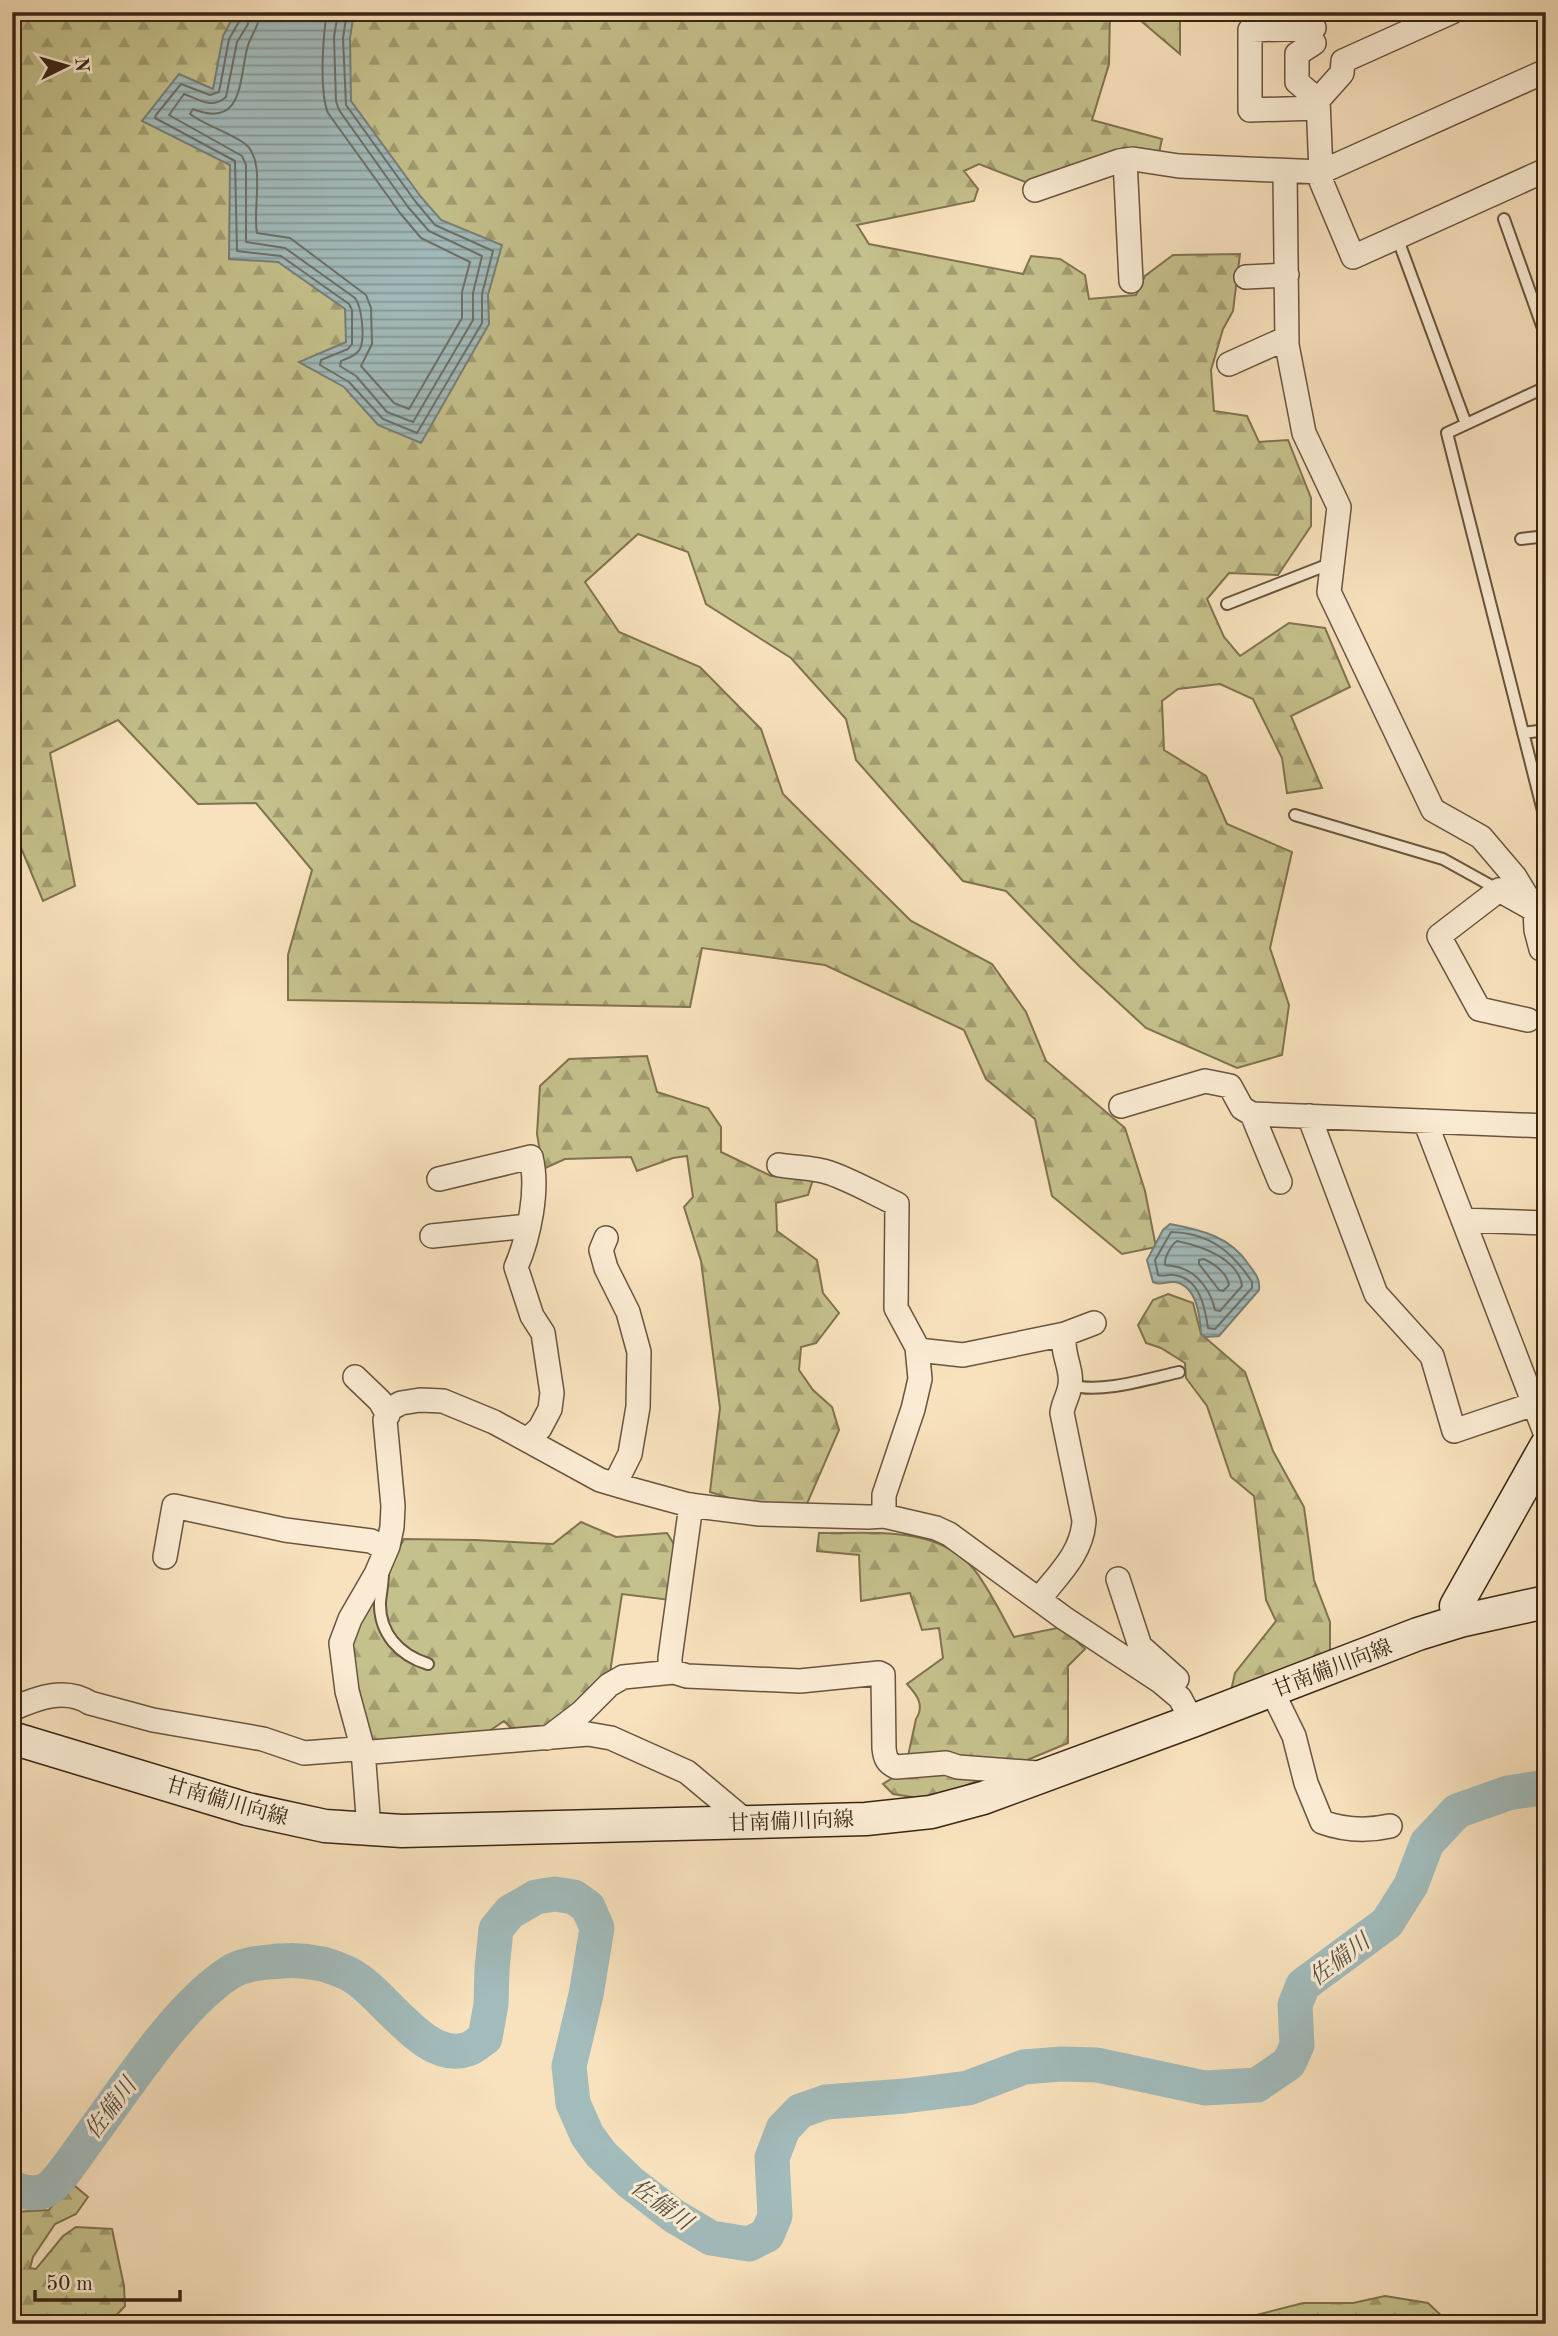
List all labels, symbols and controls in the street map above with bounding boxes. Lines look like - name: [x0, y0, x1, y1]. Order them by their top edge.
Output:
- north arrow: [32, 32, 102, 102]
- text: N: [70, 57, 91, 73]
- street label: 甘南備川向線: [1269, 1635, 1395, 1702]
- street label: 甘南備川向線: [163, 1773, 291, 1830]
- street label: 甘南備川向線: [728, 1808, 854, 1835]
- water label: 佐備川: [1304, 1927, 1377, 1990]
- water label: 佐備川: [80, 2071, 143, 2143]
- water label: 佐備川: [626, 2174, 699, 2237]
- scale bar: [35, 2259, 180, 2303]
- text: 50 m: [46, 2274, 93, 2295]

